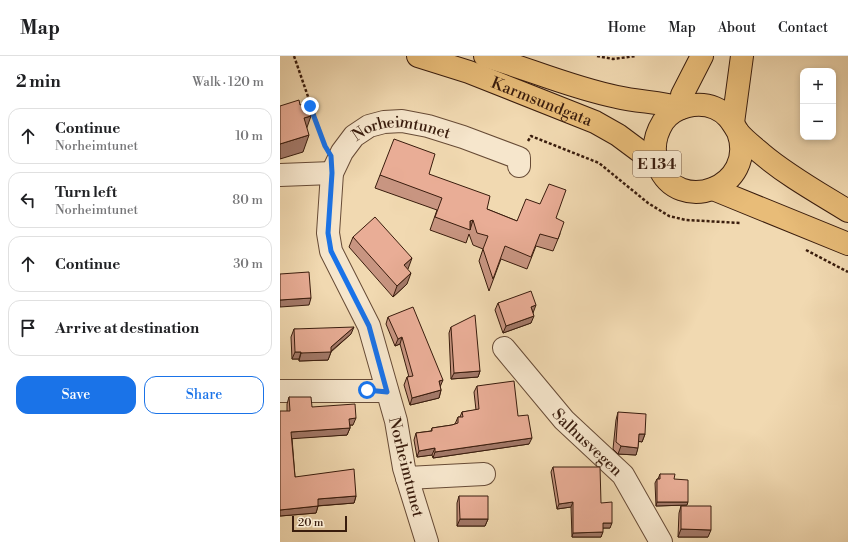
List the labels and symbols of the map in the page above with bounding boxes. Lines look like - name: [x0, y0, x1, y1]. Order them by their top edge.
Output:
- street label: Karmsundgata: [488, 73, 596, 131]
- route end: [301, 97, 319, 115]
- street label: Norheimtunet: [348, 112, 453, 146]
- road number: E 134: [633, 151, 681, 177]
- route start: [358, 381, 376, 399]
- street label: Salhusvegen: [548, 405, 627, 481]
- street label: Norheimtunet: [384, 415, 428, 520]
- scale bar: [292, 514, 347, 533]

